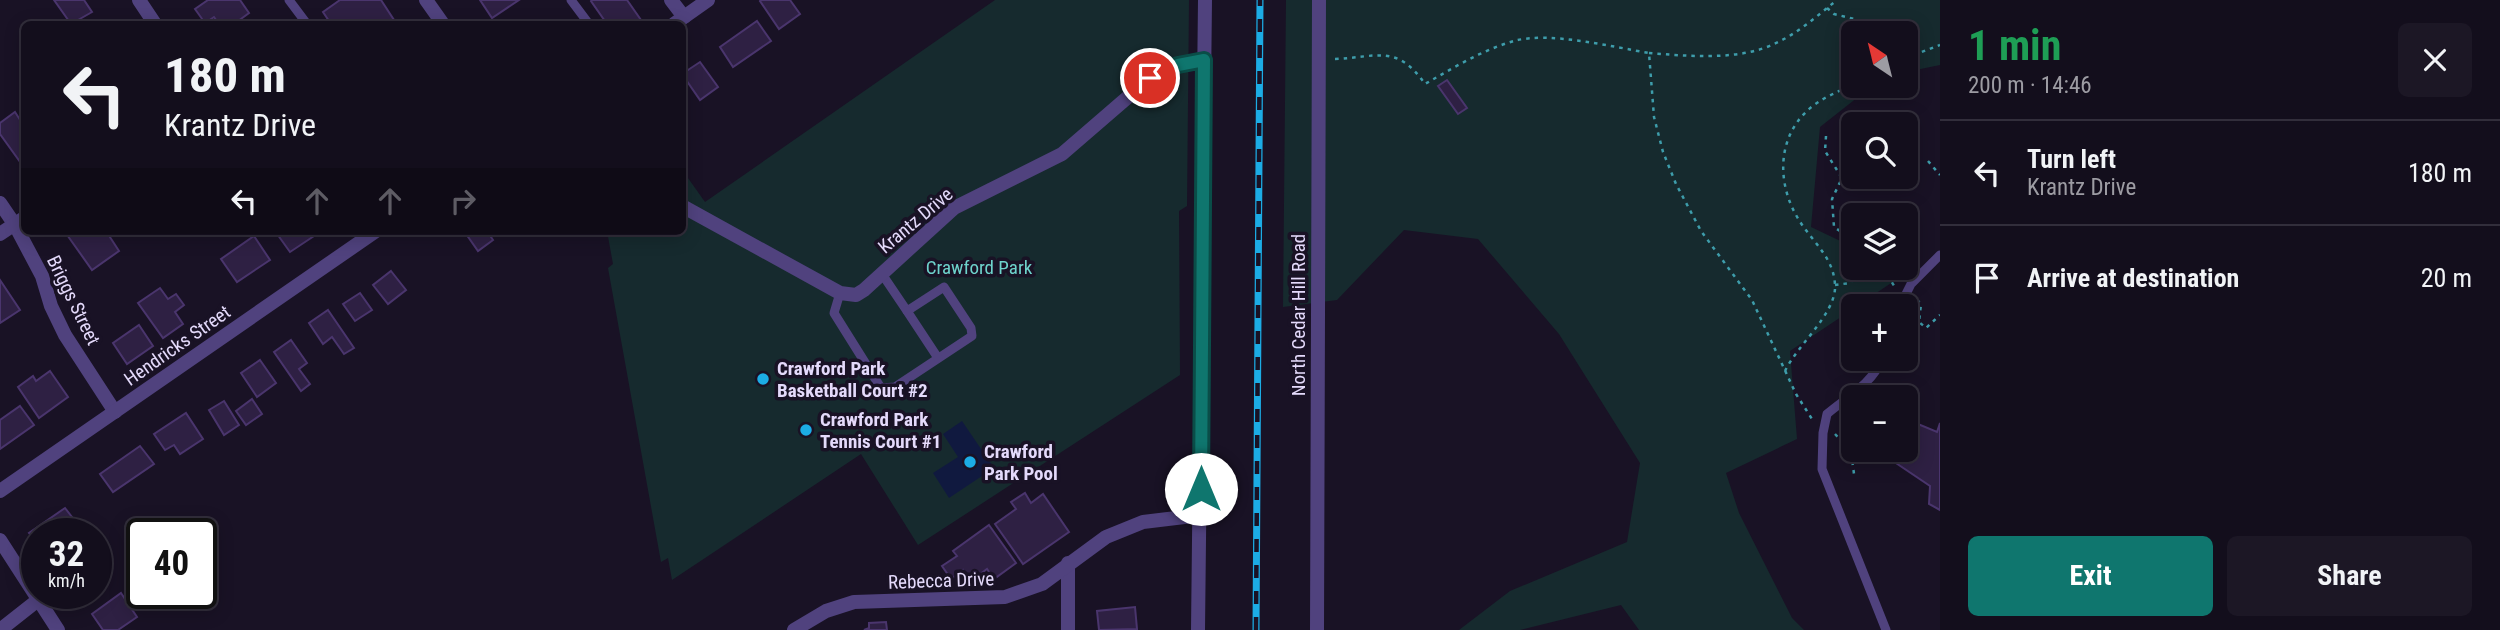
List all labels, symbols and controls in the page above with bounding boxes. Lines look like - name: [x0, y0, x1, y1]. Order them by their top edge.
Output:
- north arrow: [1841, 21, 1918, 98]
- map controls: [1841, 21, 1918, 462]
- text: 1 min: [1968, 21, 2061, 70]
- button: close: [2398, 23, 2472, 97]
- text: 180 m: [164, 47, 286, 104]
- pin: [1120, 48, 1180, 108]
- icon: left: [49, 49, 140, 140]
- icon: arrive: [1131, 59, 1169, 97]
- text: 200 m · 14:46: [1968, 72, 2092, 99]
- text: Krantz Drive: [164, 106, 316, 144]
- button: search: [1841, 112, 1918, 189]
- text: Turn left: [2027, 144, 2116, 174]
- icon: left: [1968, 154, 2006, 192]
- text: 180 m: [2408, 158, 2472, 188]
- text: Krantz Drive: [2027, 174, 2136, 201]
- icon: left: [225, 182, 263, 220]
- icon: ahead: [298, 182, 336, 220]
- icon: ahead: [371, 182, 409, 220]
- icon: right: [444, 182, 482, 220]
- street label: Krantz Drive: [873, 182, 957, 258]
- button: layers: [1841, 203, 1918, 280]
- street label: North Cedar Hill Road: [1287, 234, 1310, 396]
- street label: Briggs Street: [42, 252, 105, 349]
- park label: Crawford Park: [926, 256, 1033, 279]
- icon: arrive: [1968, 259, 2006, 297]
- text: Arrive at destination: [2027, 263, 2239, 293]
- text: 20 m: [2421, 263, 2472, 293]
- button: +: [1841, 294, 1918, 371]
- street label: Hendricks Street: [120, 300, 235, 390]
- place label: Crawford Park Basketball Court #2: [777, 357, 928, 402]
- marker: Crawford Park Basketball Court #2: [755, 371, 771, 387]
- button: −: [1841, 385, 1918, 462]
- place label: Crawford Park Tennis Court #1: [820, 408, 941, 453]
- marker: Crawford Park Tennis Court #1: [798, 422, 814, 438]
- place label: Crawford Park Pool: [984, 440, 1058, 485]
- position arrow: [1164, 452, 1238, 526]
- marker: Crawford Park Pool: [962, 454, 978, 470]
- speed limit sign: 40: [126, 518, 217, 609]
- text: 32: [49, 534, 84, 575]
- button: Exit: [1968, 536, 2213, 616]
- button: Share: [2227, 536, 2472, 616]
- street label: Rebecca Drive: [888, 567, 995, 594]
- text: km/h: [48, 570, 85, 591]

